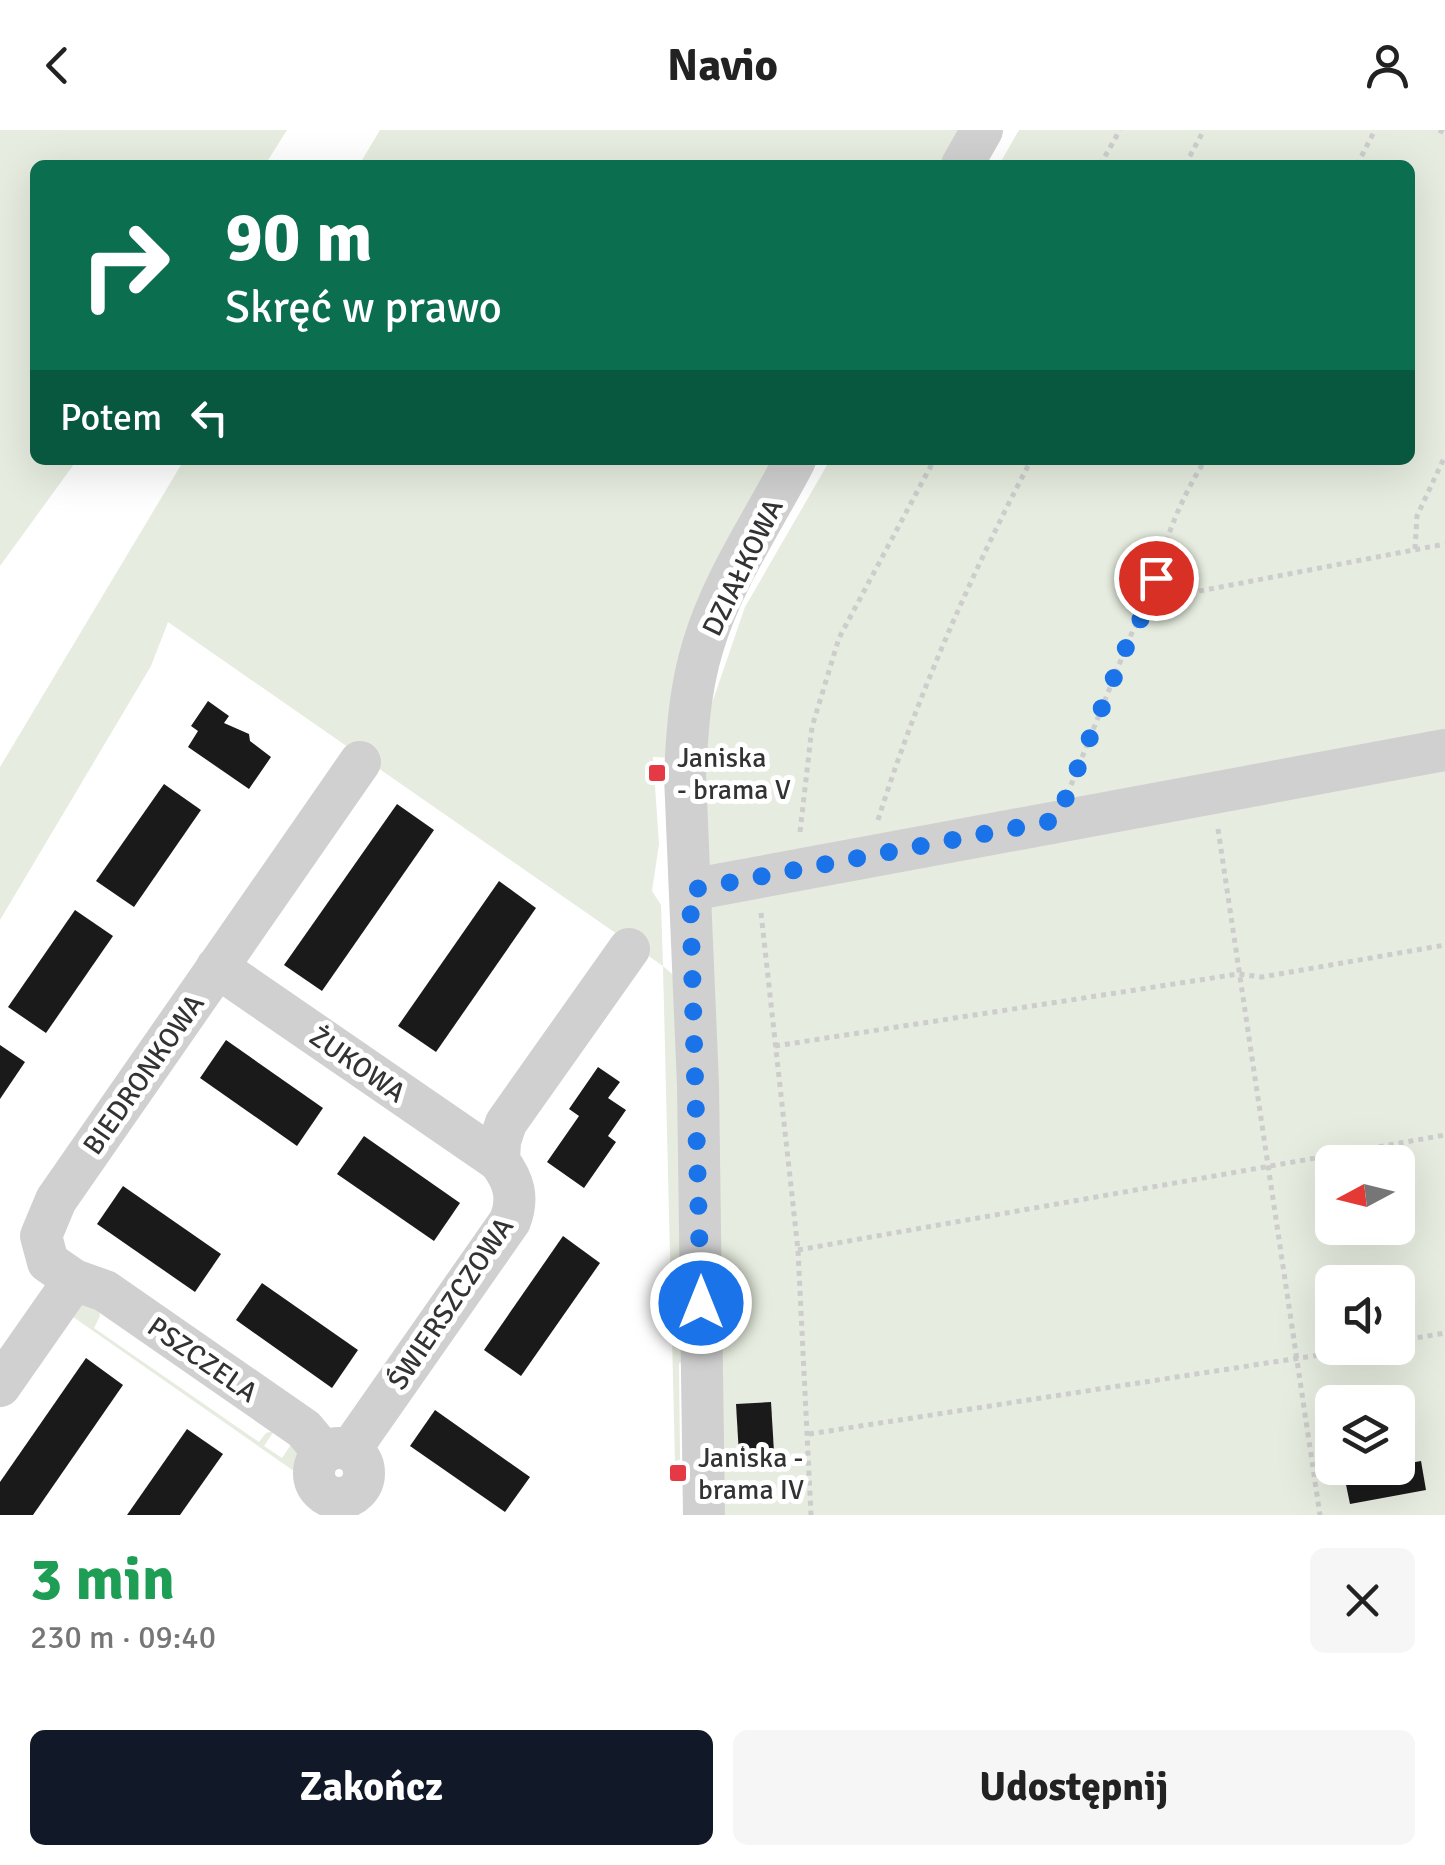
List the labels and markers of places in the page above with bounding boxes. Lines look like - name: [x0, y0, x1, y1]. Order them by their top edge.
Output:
- pin: [1114, 536, 1199, 621]
- place label: Janiska - brama V: [677, 741, 791, 807]
- marker: Janiska - brama V: [646, 762, 668, 784]
- place label: Janiska - brama IV: [698, 1441, 804, 1507]
- marker: Janiska - brama IV: [667, 1462, 689, 1484]

